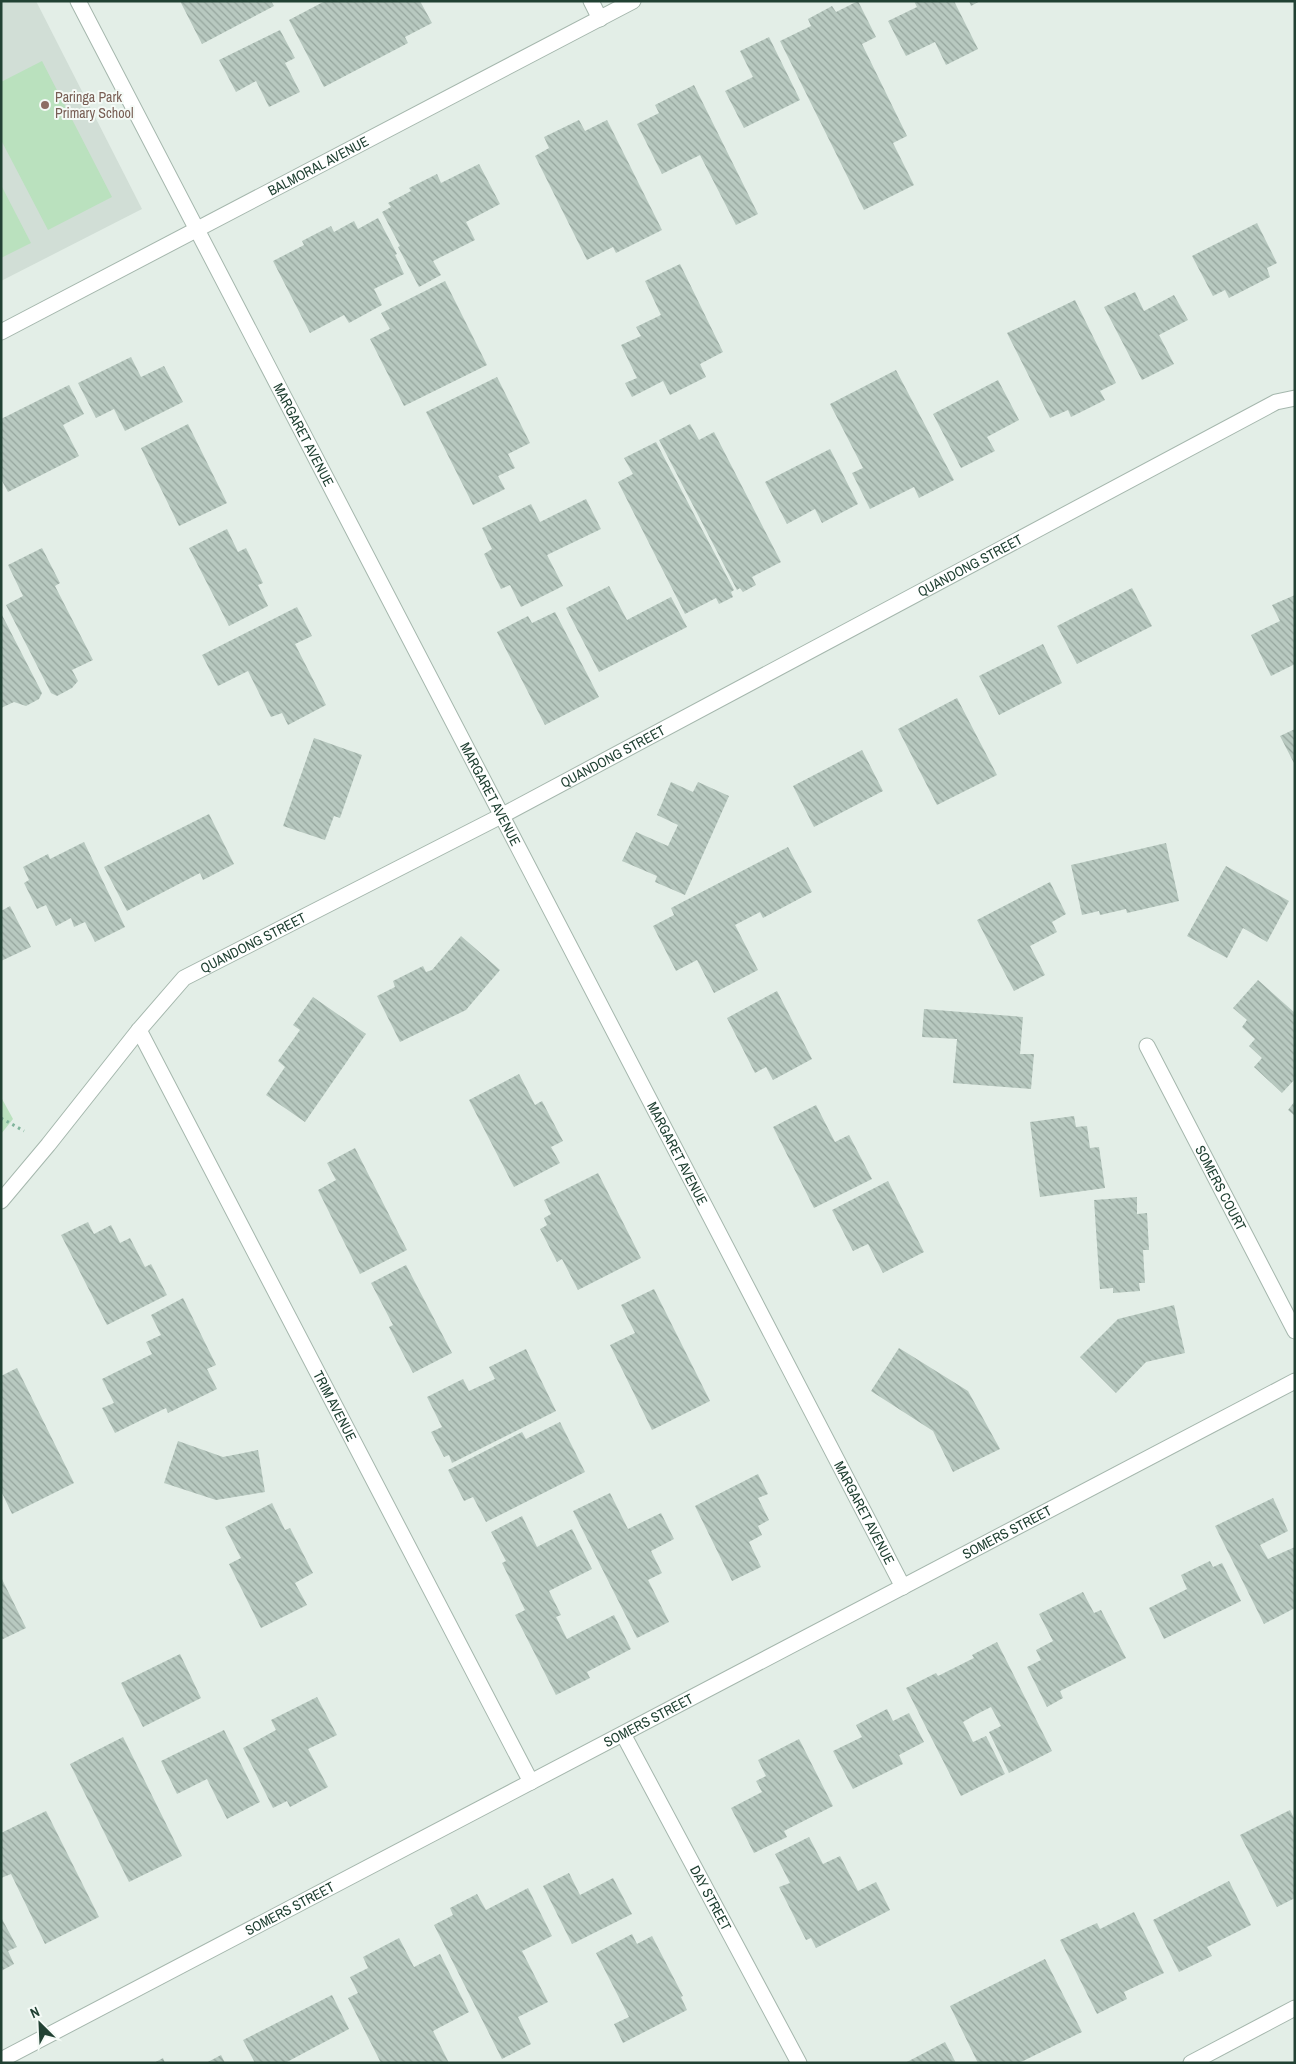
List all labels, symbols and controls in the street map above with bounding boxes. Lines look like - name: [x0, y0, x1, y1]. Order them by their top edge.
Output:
- place label: Paringa Park Primary School: [55, 88, 133, 122]
- marker: Paringa Park Primary School: [39, 99, 51, 111]
- street label: BALMORAL AVENUE: [265, 132, 372, 200]
- street label: MARGARET AVENUE: [269, 380, 338, 490]
- street label: QUANDONG STREET: [914, 530, 1025, 601]
- street label: QUANDONG STREET: [557, 721, 668, 792]
- street label: MARGARET AVENUE: [456, 739, 525, 849]
- street label: QUANDONG STREET: [197, 908, 309, 977]
- street label: MARGARET AVENUE: [643, 1099, 712, 1208]
- street label: SOMERS COURT: [1191, 1142, 1250, 1234]
- street label: TRIM AVENUE: [309, 1368, 361, 1444]
- street label: MARGARET AVENUE: [830, 1458, 899, 1567]
- street label: SOMERS STREET: [959, 1501, 1055, 1563]
- street label: SOMERS STREET: [601, 1690, 696, 1751]
- street label: DAY STREET: [686, 1862, 735, 1934]
- street label: SOMERS STREET: [242, 1878, 337, 1939]
- north arrow: [15, 1999, 65, 2049]
- text: N: [27, 2002, 42, 2022]

